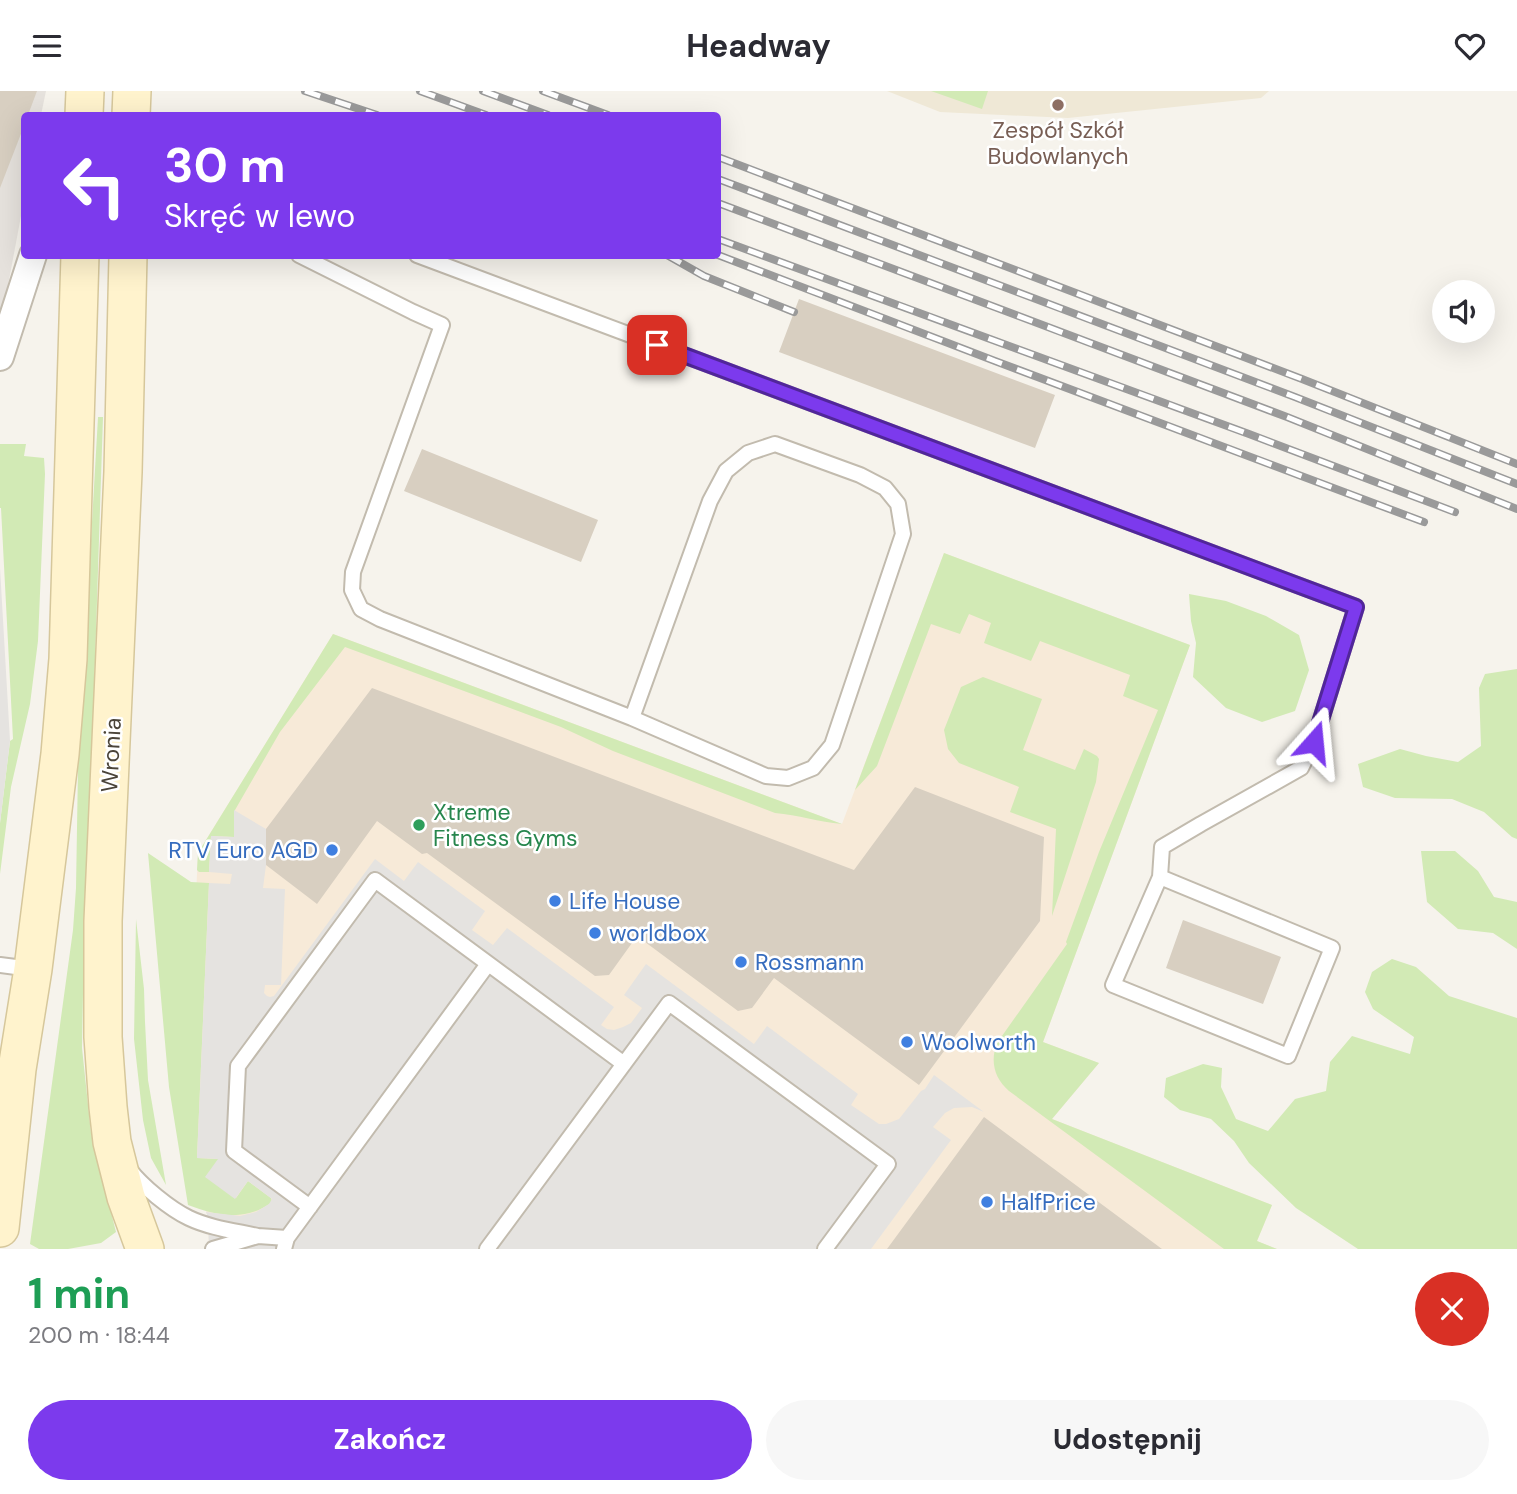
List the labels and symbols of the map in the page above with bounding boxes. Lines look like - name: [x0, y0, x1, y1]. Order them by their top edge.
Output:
- marker: Zespół Szkół Budowlanych: [1050, 97, 1066, 113]
- place label: Zespół Szkół Budowlanych: [988, 115, 1128, 171]
- pin: [627, 315, 687, 375]
- position arrow: [1277, 705, 1351, 779]
- street label: Wronia: [94, 717, 128, 793]
- place label: Xtreme Fitness Gyms: [433, 797, 578, 853]
- marker: Xtreme Fitness Gyms: [411, 817, 427, 833]
- place label: RTV Euro AGD: [168, 835, 318, 865]
- marker: RTV Euro AGD: [324, 842, 340, 858]
- place label: Life House: [569, 886, 680, 916]
- marker: Life House: [547, 893, 563, 909]
- place label: worldbox: [609, 918, 707, 948]
- marker: worldbox: [587, 925, 603, 941]
- place label: Rossmann: [755, 947, 864, 977]
- marker: Rossmann: [733, 954, 749, 970]
- place label: Woolworth: [921, 1027, 1036, 1057]
- marker: Woolworth: [899, 1034, 915, 1050]
- place label: HalfPrice: [1001, 1187, 1096, 1217]
- marker: HalfPrice: [979, 1194, 995, 1210]

